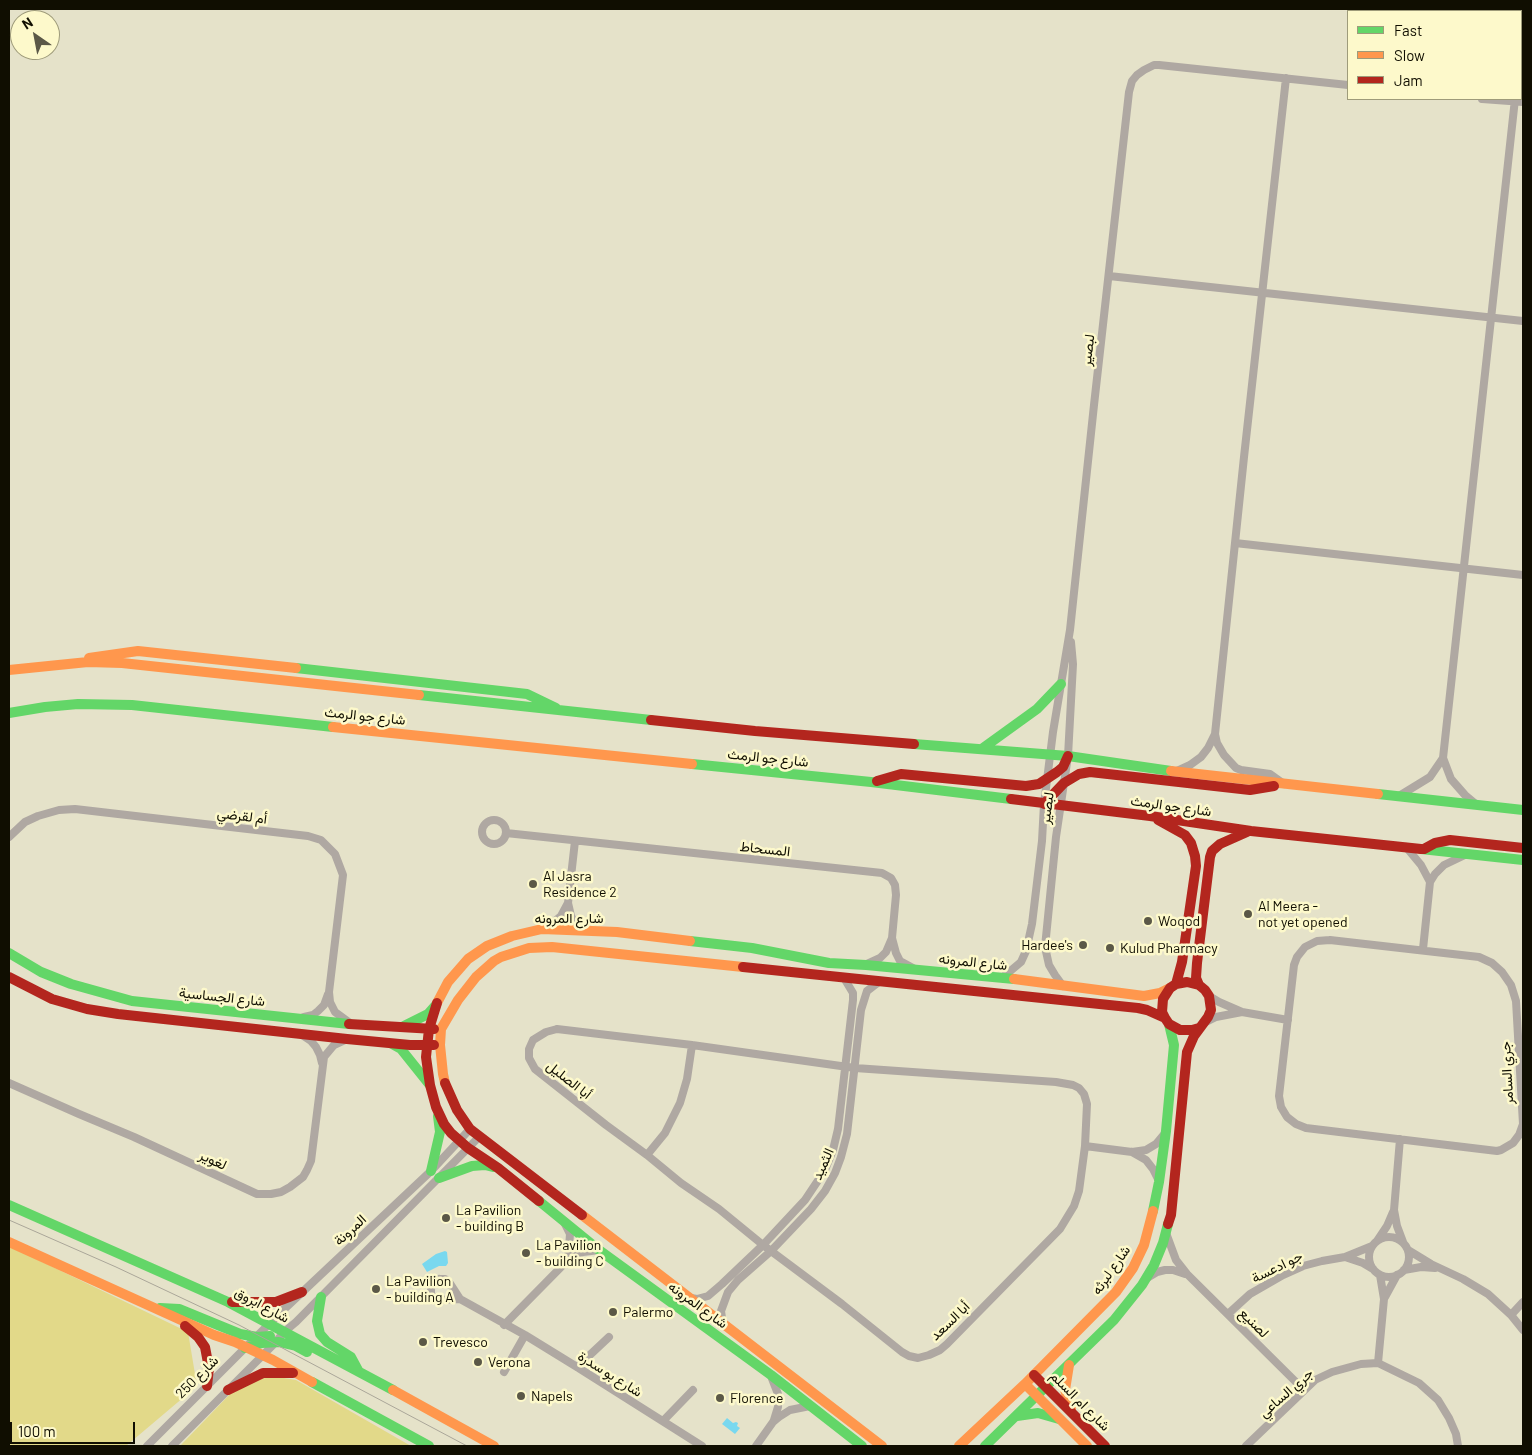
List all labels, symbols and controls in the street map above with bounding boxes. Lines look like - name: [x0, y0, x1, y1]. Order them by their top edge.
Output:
- north arrow: [10, 10, 60, 60]
- legend: [1347, 10, 1522, 100]
- text: N: [19, 13, 36, 33]
- text: Fast: [1394, 21, 1422, 39]
- text: Slow: [1394, 46, 1425, 64]
- text: Jam: [1394, 71, 1423, 89]
- street label: لبصير: [1078, 333, 1098, 367]
- street label: شارع جو الرمث: [324, 703, 406, 729]
- street label: شارع جو الرمث: [727, 745, 809, 771]
- street label: لبصير: [1036, 791, 1058, 825]
- street label: شارع جو الرمث: [1130, 792, 1212, 820]
- street label: أم لقرضي: [216, 805, 268, 827]
- street label: المسحاط: [739, 838, 791, 860]
- place label: Al Jasra Residence 2: [543, 868, 617, 900]
- marker: Al Jasra Residence 2: [527, 878, 539, 890]
- place label: Al Meera - not yet opened: [1258, 898, 1348, 930]
- marker: Al Meera - not yet opened: [1242, 908, 1254, 920]
- street label: شارع المرونه: [535, 910, 603, 926]
- place label: Woqod: [1158, 913, 1200, 929]
- marker: Woqod: [1142, 915, 1154, 927]
- place label: Hardee's: [1021, 937, 1073, 953]
- marker: Hardee's: [1077, 939, 1089, 951]
- place label: Kulud Pharmacy: [1120, 940, 1218, 956]
- marker: Kulud Pharmacy: [1104, 942, 1116, 954]
- street label: شارع المرونه: [938, 950, 1008, 974]
- street label: شارع الجساسية: [178, 984, 266, 1010]
- street label: جري السامر: [1497, 1041, 1517, 1105]
- street label: أبا الصليل: [543, 1057, 595, 1103]
- street label: لغوير: [197, 1146, 229, 1174]
- street label: الثميد: [809, 1146, 837, 1182]
- place label: La Pavilion - building B: [456, 1202, 524, 1234]
- street label: المرونة: [330, 1211, 370, 1249]
- marker: La Pavilion - building B: [440, 1212, 452, 1224]
- place label: La Pavilion - building C: [536, 1237, 604, 1270]
- street label: شارع لبرثه: [1088, 1242, 1134, 1298]
- marker: La Pavilion - building C: [520, 1247, 532, 1259]
- street label: جو ادعسة: [1249, 1247, 1305, 1287]
- place label: La Pavilion - building A: [386, 1273, 454, 1305]
- street label: شارع المرونه: [665, 1278, 731, 1332]
- marker: La Pavilion - building A: [370, 1283, 382, 1295]
- street label: شارع ابروق: [232, 1284, 292, 1326]
- street label: أبا السعد: [927, 1298, 973, 1344]
- place label: Palermo: [623, 1304, 673, 1320]
- street label: لصنيع: [1236, 1305, 1272, 1341]
- marker: Palermo: [607, 1306, 619, 1318]
- place label: Trevesco: [433, 1334, 488, 1350]
- marker: Trevesco: [417, 1336, 429, 1348]
- street label: شارع بو سدرة: [575, 1348, 645, 1400]
- street label: شارع 250: [172, 1352, 222, 1402]
- place label: Verona: [488, 1354, 530, 1370]
- marker: Verona: [472, 1356, 484, 1368]
- street label: جري الساعي: [1255, 1365, 1317, 1421]
- street label: شارع ام السلم: [1047, 1368, 1113, 1434]
- place label: Napels: [531, 1388, 573, 1404]
- marker: Napels: [515, 1390, 527, 1402]
- place label: Florence: [730, 1390, 783, 1406]
- marker: Florence: [714, 1392, 726, 1404]
- scale bar: [12, 1412, 138, 1444]
- text: 100 m: [18, 1422, 56, 1440]

